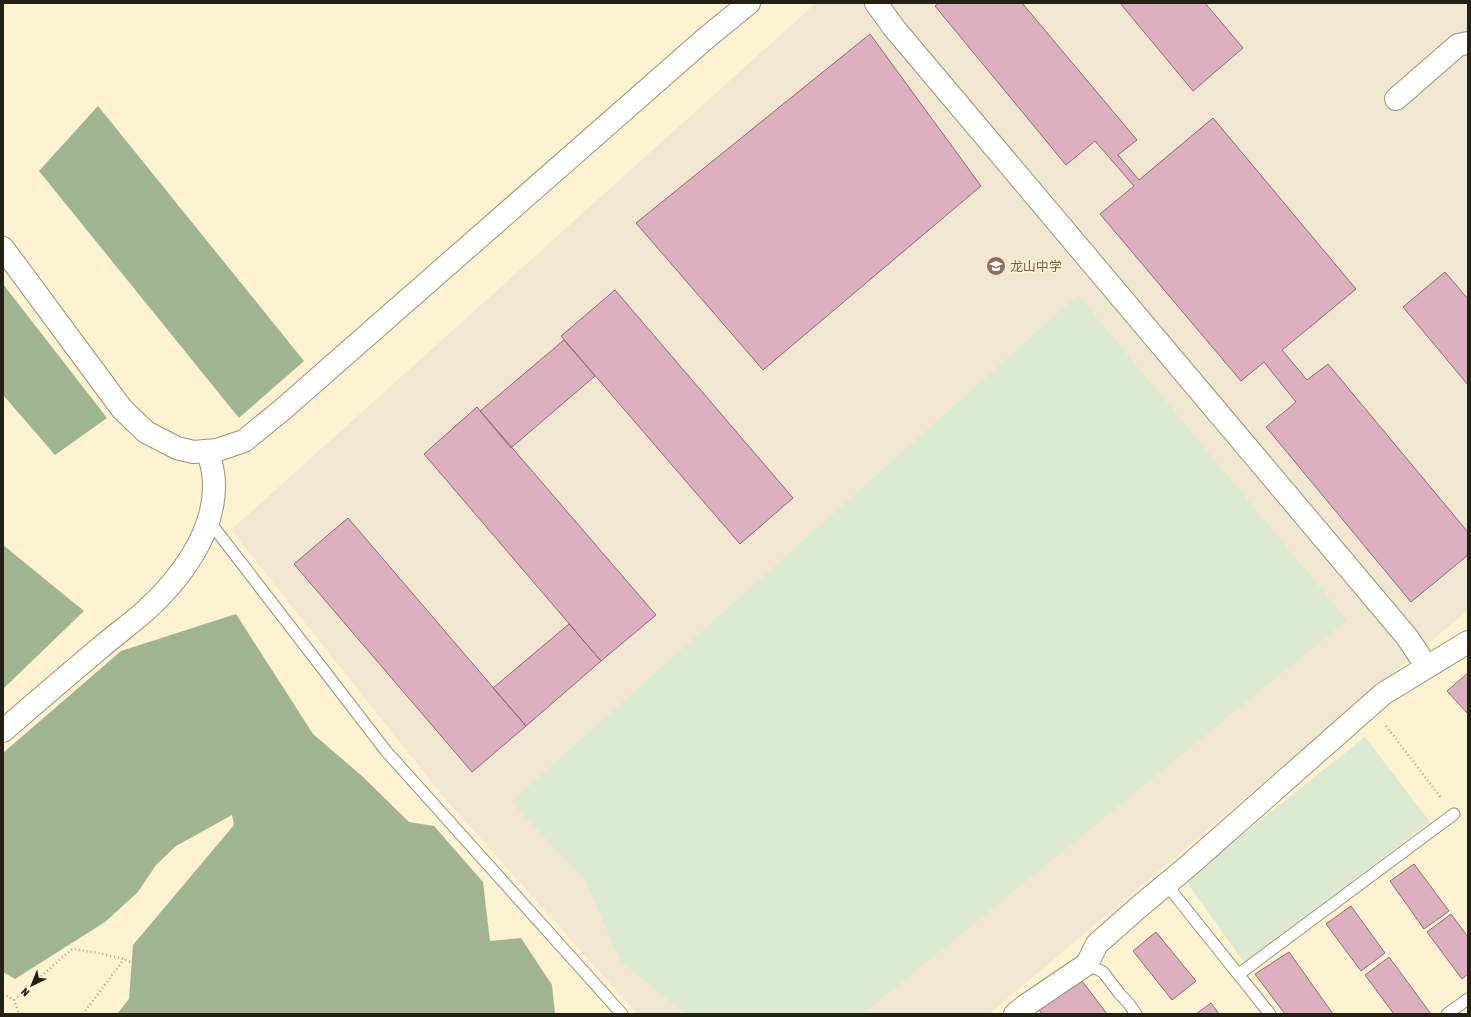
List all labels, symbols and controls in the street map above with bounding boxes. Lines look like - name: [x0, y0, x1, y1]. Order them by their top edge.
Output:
- school or university icon: 龙山中学: [985, 255, 1007, 277]
- place label: 龙山中学: [1010, 259, 1062, 274]
- north arrow: [12, 965, 52, 1005]
- text: N: [19, 986, 32, 999]

